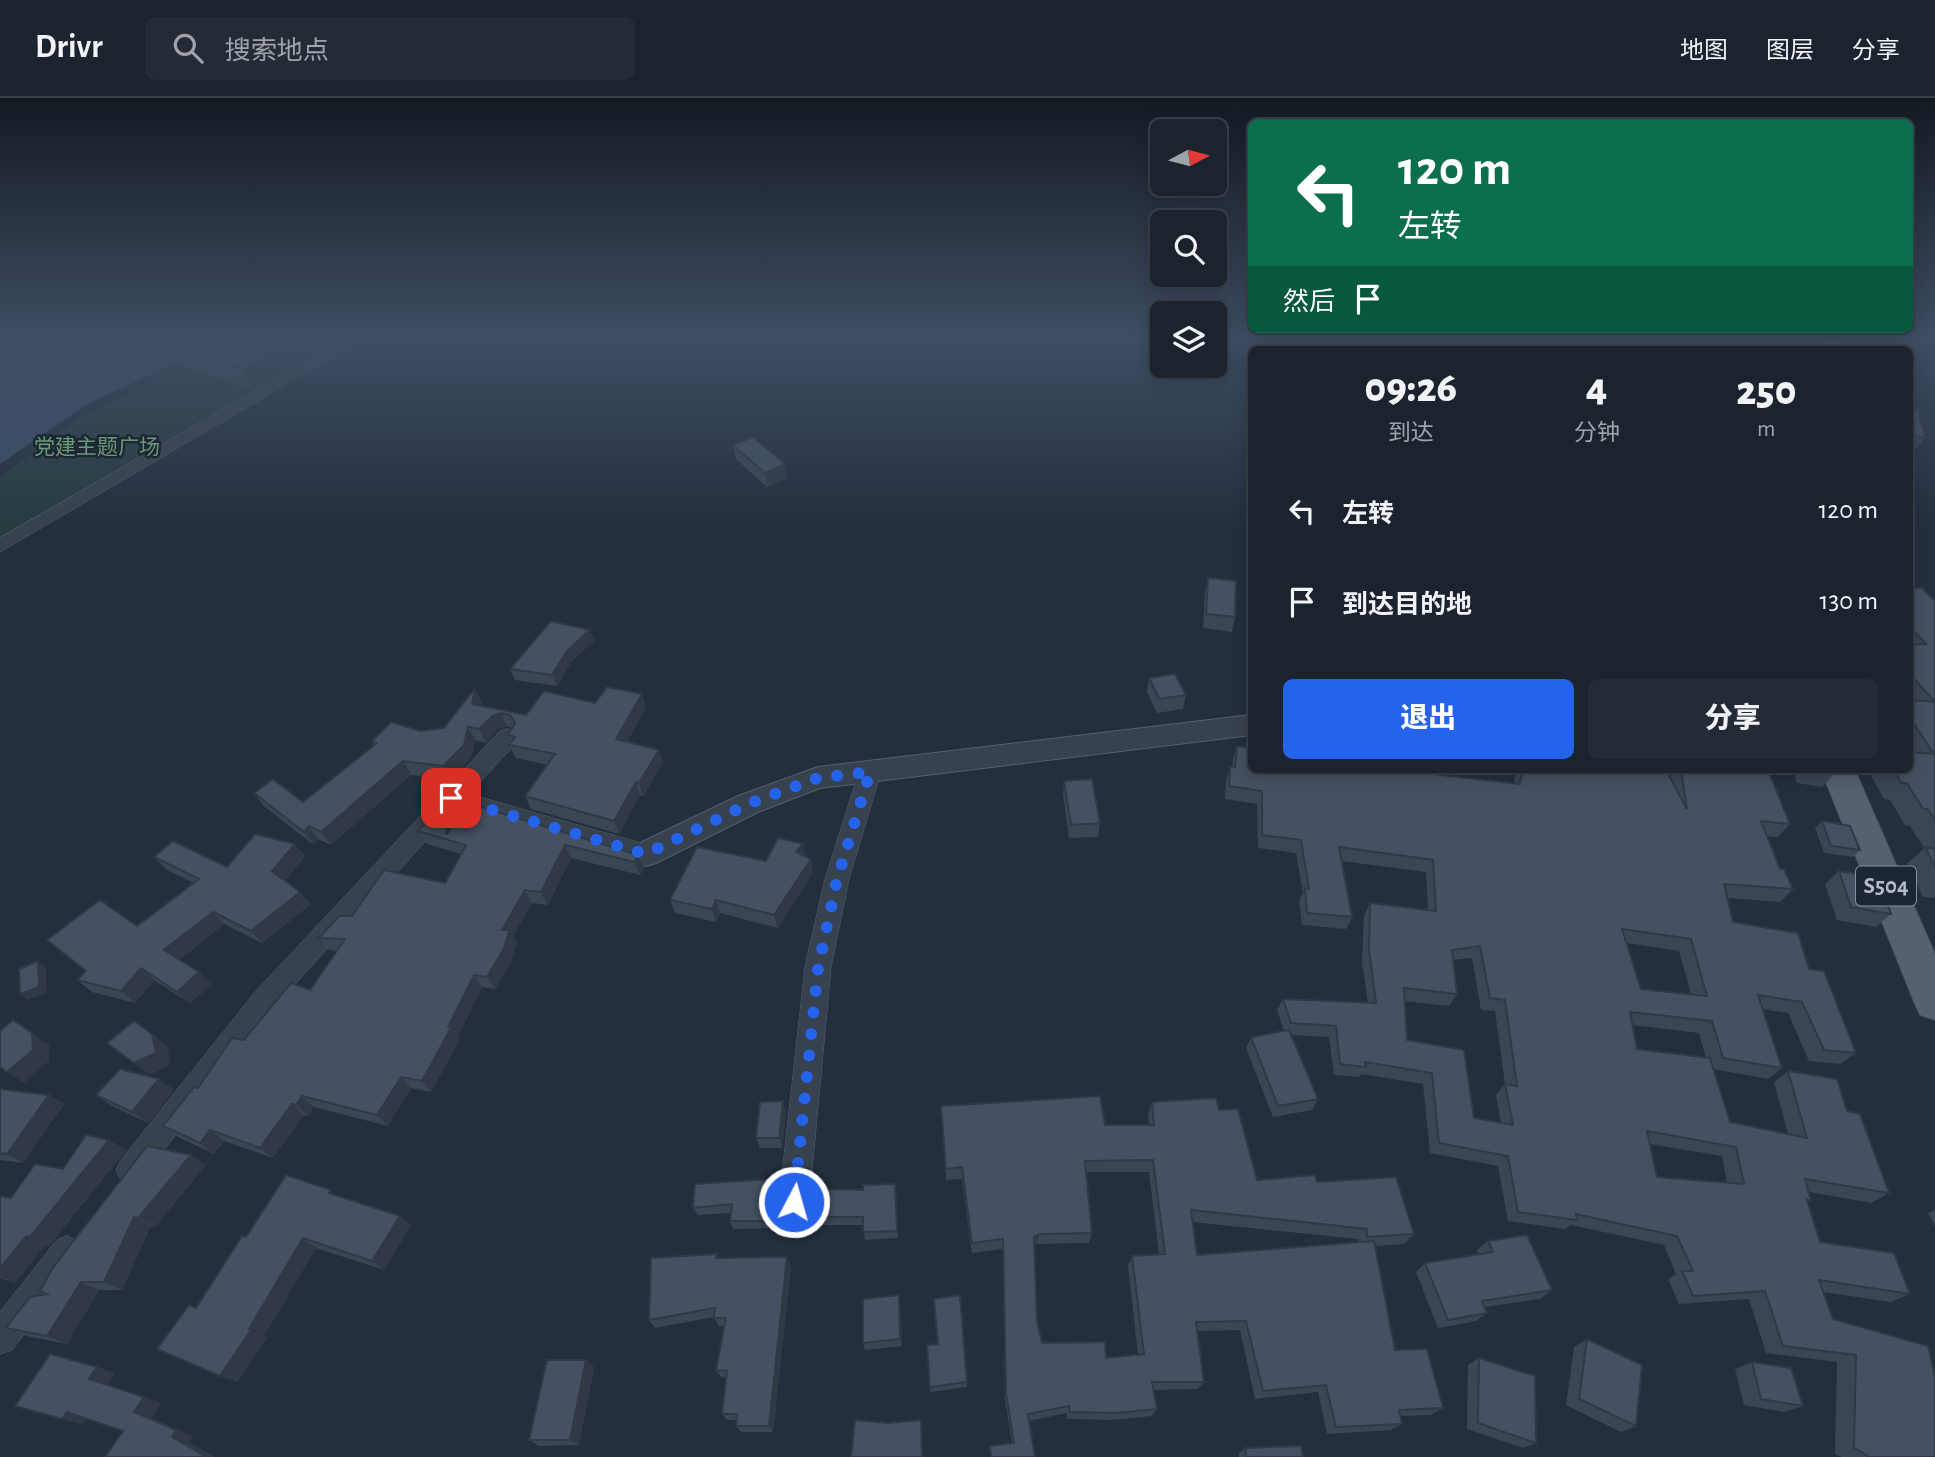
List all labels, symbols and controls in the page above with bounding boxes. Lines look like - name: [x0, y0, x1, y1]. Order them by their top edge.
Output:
- search box: [145, 17, 635, 80]
- icon: search: [169, 29, 207, 67]
- text: Drivr: [35, 31, 103, 64]
- text: 搜索地点: [225, 38, 329, 64]
- text: 地图: [1680, 39, 1728, 63]
- text: 图层: [1766, 39, 1814, 63]
- text: 分享: [1852, 39, 1900, 63]
- north arrow: [1150, 119, 1227, 196]
- map controls: [1150, 119, 1227, 378]
- text: 120 m: [1398, 145, 1511, 194]
- icon: left: [1283, 147, 1374, 238]
- button: search: [1150, 210, 1227, 287]
- text: 左转: [1398, 211, 1462, 243]
- icon: arrive: [1349, 280, 1387, 318]
- text: 然后: [1283, 289, 1335, 315]
- button: layers: [1150, 301, 1227, 378]
- text: 09:26: [1365, 367, 1457, 409]
- text: 4: [1586, 367, 1607, 409]
- text: 250: [1736, 370, 1796, 412]
- text: m: [1757, 418, 1776, 441]
- text: 到达: [1388, 422, 1434, 445]
- text: 分钟: [1574, 422, 1620, 445]
- park label: 党建主题广场: [34, 436, 160, 458]
- icon: left: [1283, 492, 1321, 530]
- text: 120 m: [1818, 497, 1878, 523]
- text: 左转: [1342, 501, 1394, 527]
- icon: arrive: [1283, 583, 1321, 621]
- text: 130 m: [1820, 588, 1878, 614]
- text: 到达目的地: [1342, 592, 1472, 618]
- button: 退出: [1283, 679, 1574, 759]
- button: 分享: [1588, 679, 1878, 759]
- pin: [421, 768, 481, 828]
- icon: arrive: [432, 779, 470, 817]
- road number: S504: [1856, 866, 1916, 906]
- position arrow: [757, 1165, 831, 1239]

